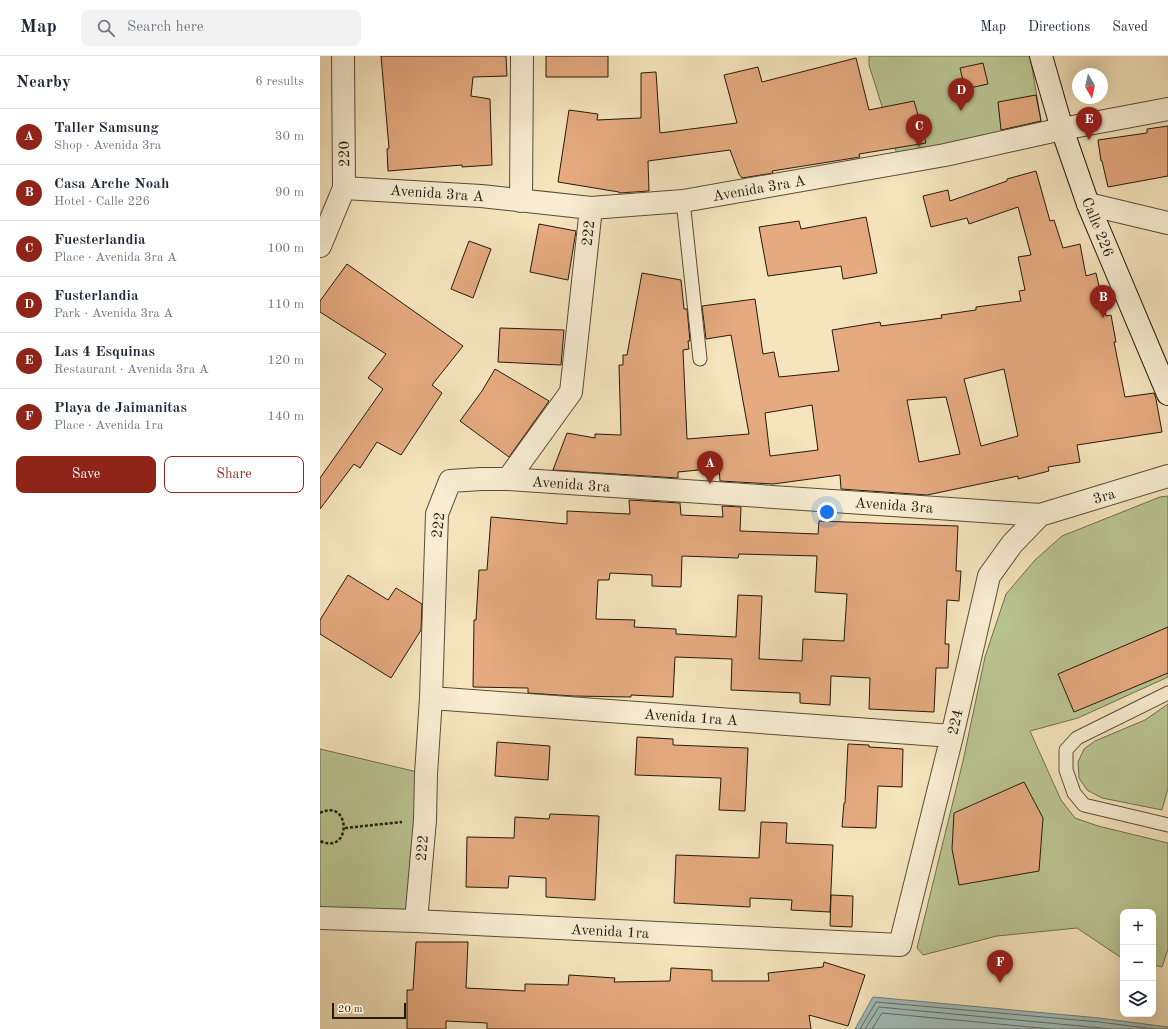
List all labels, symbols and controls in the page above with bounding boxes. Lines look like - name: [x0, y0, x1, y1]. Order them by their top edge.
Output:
- search box: [81, 10, 361, 46]
- icon: search: [95, 17, 117, 39]
- text: Map: [20, 18, 57, 37]
- text: Search here: [127, 20, 204, 35]
- text: Map: [980, 20, 1006, 34]
- text: Directions: [1028, 20, 1090, 34]
- text: Saved: [1112, 20, 1148, 34]
- north arrow: [1072, 68, 1108, 104]
- text: Nearby: [16, 74, 71, 91]
- text: 6 results: [255, 75, 304, 88]
- pin: D: [948, 78, 974, 111]
- pin: E: [1076, 107, 1102, 140]
- pin: C: [906, 114, 932, 147]
- text: Taller Samsung: [54, 121, 159, 136]
- text: A: [24, 130, 34, 143]
- text: 30 m: [275, 130, 304, 143]
- text: Shop · Avenida 3ra: [54, 139, 161, 152]
- street label: 220: [338, 141, 353, 167]
- street label: Avenida 3ra A: [712, 174, 807, 205]
- text: Casa Arche Noah: [54, 177, 169, 192]
- street label: Avenida 3ra A: [389, 184, 485, 205]
- text: B: [24, 186, 34, 199]
- text: 90 m: [275, 186, 304, 199]
- text: Hotel · Calle 226: [54, 195, 150, 208]
- street label: Calle 226: [1078, 196, 1115, 259]
- street label: 222: [581, 219, 598, 247]
- text: Fuesterlandia: [54, 233, 146, 248]
- text: C: [25, 242, 33, 255]
- text: 100 m: [267, 242, 304, 255]
- text: Place · Avenida 3ra A: [54, 251, 177, 264]
- pin: B: [1090, 285, 1116, 318]
- text: Fusterlandia: [54, 289, 139, 304]
- text: D: [24, 298, 34, 311]
- text: 110 m: [267, 298, 304, 311]
- text: Park · Avenida 3ra A: [54, 307, 173, 320]
- text: Las 4 Esquinas: [54, 345, 155, 360]
- text: E: [25, 354, 33, 367]
- text: 120 m: [267, 354, 304, 367]
- text: Restaurant · Avenida 3ra A: [54, 363, 209, 376]
- text: Playa de Jaimanitas: [54, 401, 187, 416]
- text: F: [25, 410, 33, 423]
- text: 140 m: [267, 410, 304, 423]
- text: Place · Avenida 1ra: [54, 419, 163, 432]
- pin: A: [697, 451, 723, 484]
- button: Save: [16, 456, 156, 493]
- button: Share: [164, 456, 304, 493]
- street label: Avenida 3ra: [531, 475, 611, 496]
- street label: 3ra: [1092, 487, 1118, 508]
- street label: Avenida 3ra: [854, 496, 934, 517]
- your location: [817, 502, 837, 522]
- street label: 222: [430, 511, 449, 539]
- street label: Avenida 1ra A: [643, 708, 739, 729]
- street label: 224: [946, 708, 967, 737]
- street label: 222: [415, 834, 432, 862]
- map controls: [1120, 909, 1156, 1017]
- button: +: [1120, 909, 1156, 945]
- street label: Avenida 1ra: [570, 923, 650, 942]
- button: −: [1120, 945, 1156, 981]
- pin: F: [987, 950, 1013, 983]
- button: layers: [1120, 981, 1156, 1017]
- scale bar: [332, 1001, 406, 1020]
- text: 20 m: [338, 1004, 363, 1015]

